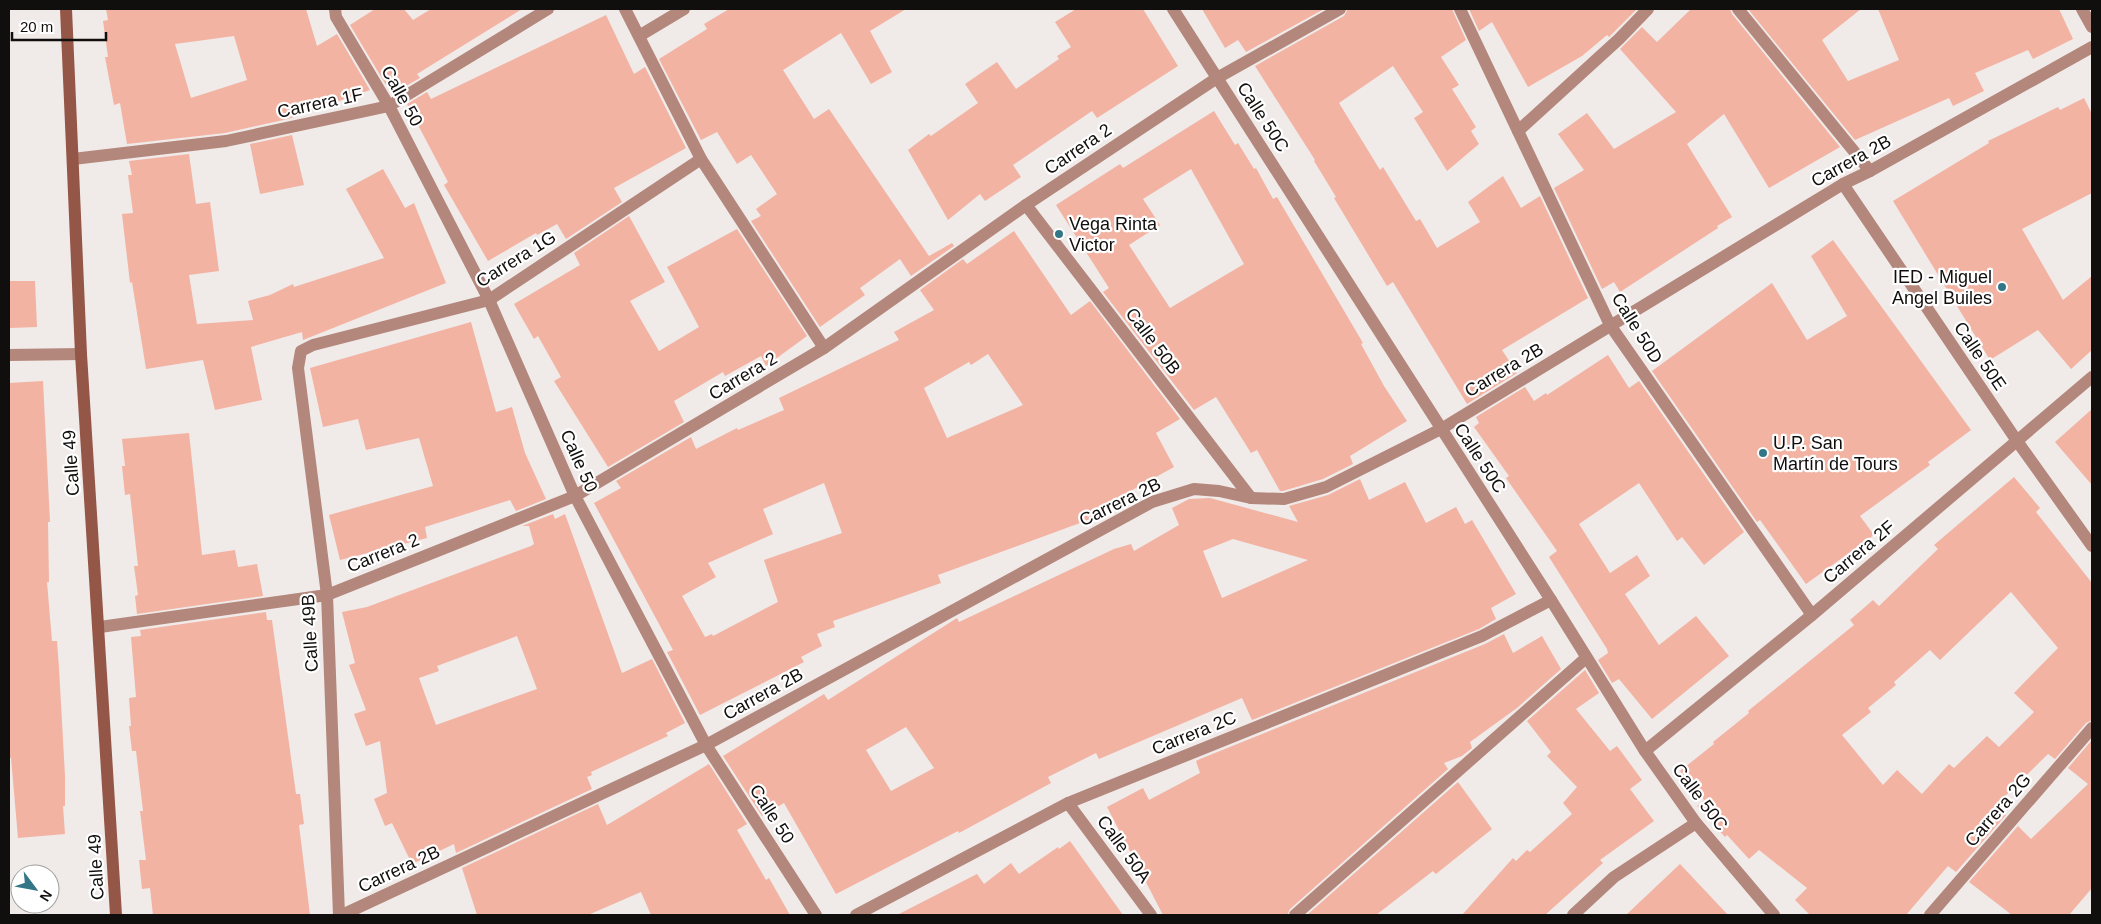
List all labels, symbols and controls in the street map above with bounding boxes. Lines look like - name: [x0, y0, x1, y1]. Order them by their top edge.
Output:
- scale bar: [12, 10, 106, 42]
- text: 20 m: [20, 18, 53, 35]
- street label: Calle 50: [377, 62, 427, 130]
- street label: Calle 50C: [1233, 78, 1293, 156]
- street label: Carrera 1F: [275, 84, 365, 122]
- street label: Carrera 2: [1041, 119, 1115, 179]
- street label: Carrera 2B: [1808, 131, 1894, 191]
- place label: Vega Rinta Victor: [1069, 214, 1158, 255]
- street label: Carrera 1G: [473, 227, 559, 291]
- marker: Vega Rinta Victor: [1053, 228, 1065, 240]
- place label: IED - Miguel Angel Builes: [1892, 267, 1992, 308]
- marker: IED - Miguel Angel Builes: [1996, 281, 2008, 293]
- street label: Calle 50D: [1608, 289, 1666, 367]
- street label: Calle 50B: [1122, 304, 1184, 378]
- street label: Calle 50E: [1950, 318, 2010, 394]
- street label: Carrera 2B: [1461, 339, 1547, 401]
- street label: Carrera 2: [705, 348, 781, 404]
- street label: Calle 50C: [1450, 419, 1510, 497]
- street label: Calle 50: [556, 427, 602, 495]
- street label: Calle 49: [59, 429, 83, 497]
- place label: U.P. San Martín de Tours: [1773, 433, 1898, 474]
- marker: U.P. San Martín de Tours: [1757, 447, 1769, 459]
- street label: Carrera 2B: [1076, 474, 1164, 530]
- street label: Carrera 2F: [1819, 516, 1899, 588]
- street label: Carrera 2: [344, 529, 422, 577]
- street label: Calle 49B: [298, 594, 322, 672]
- street label: Carrera 2B: [720, 664, 806, 724]
- street label: Carrera 2C: [1149, 707, 1239, 759]
- street label: Calle 50C: [1668, 759, 1732, 835]
- street label: Carrera 2G: [1961, 769, 2035, 851]
- street label: Calle 50: [746, 781, 798, 847]
- street label: Calle 50A: [1093, 812, 1155, 886]
- street label: Calle 49: [84, 833, 108, 901]
- street label: Carrera 2B: [355, 841, 443, 897]
- north arrow: [10, 864, 60, 914]
- text: N: [37, 887, 55, 904]

